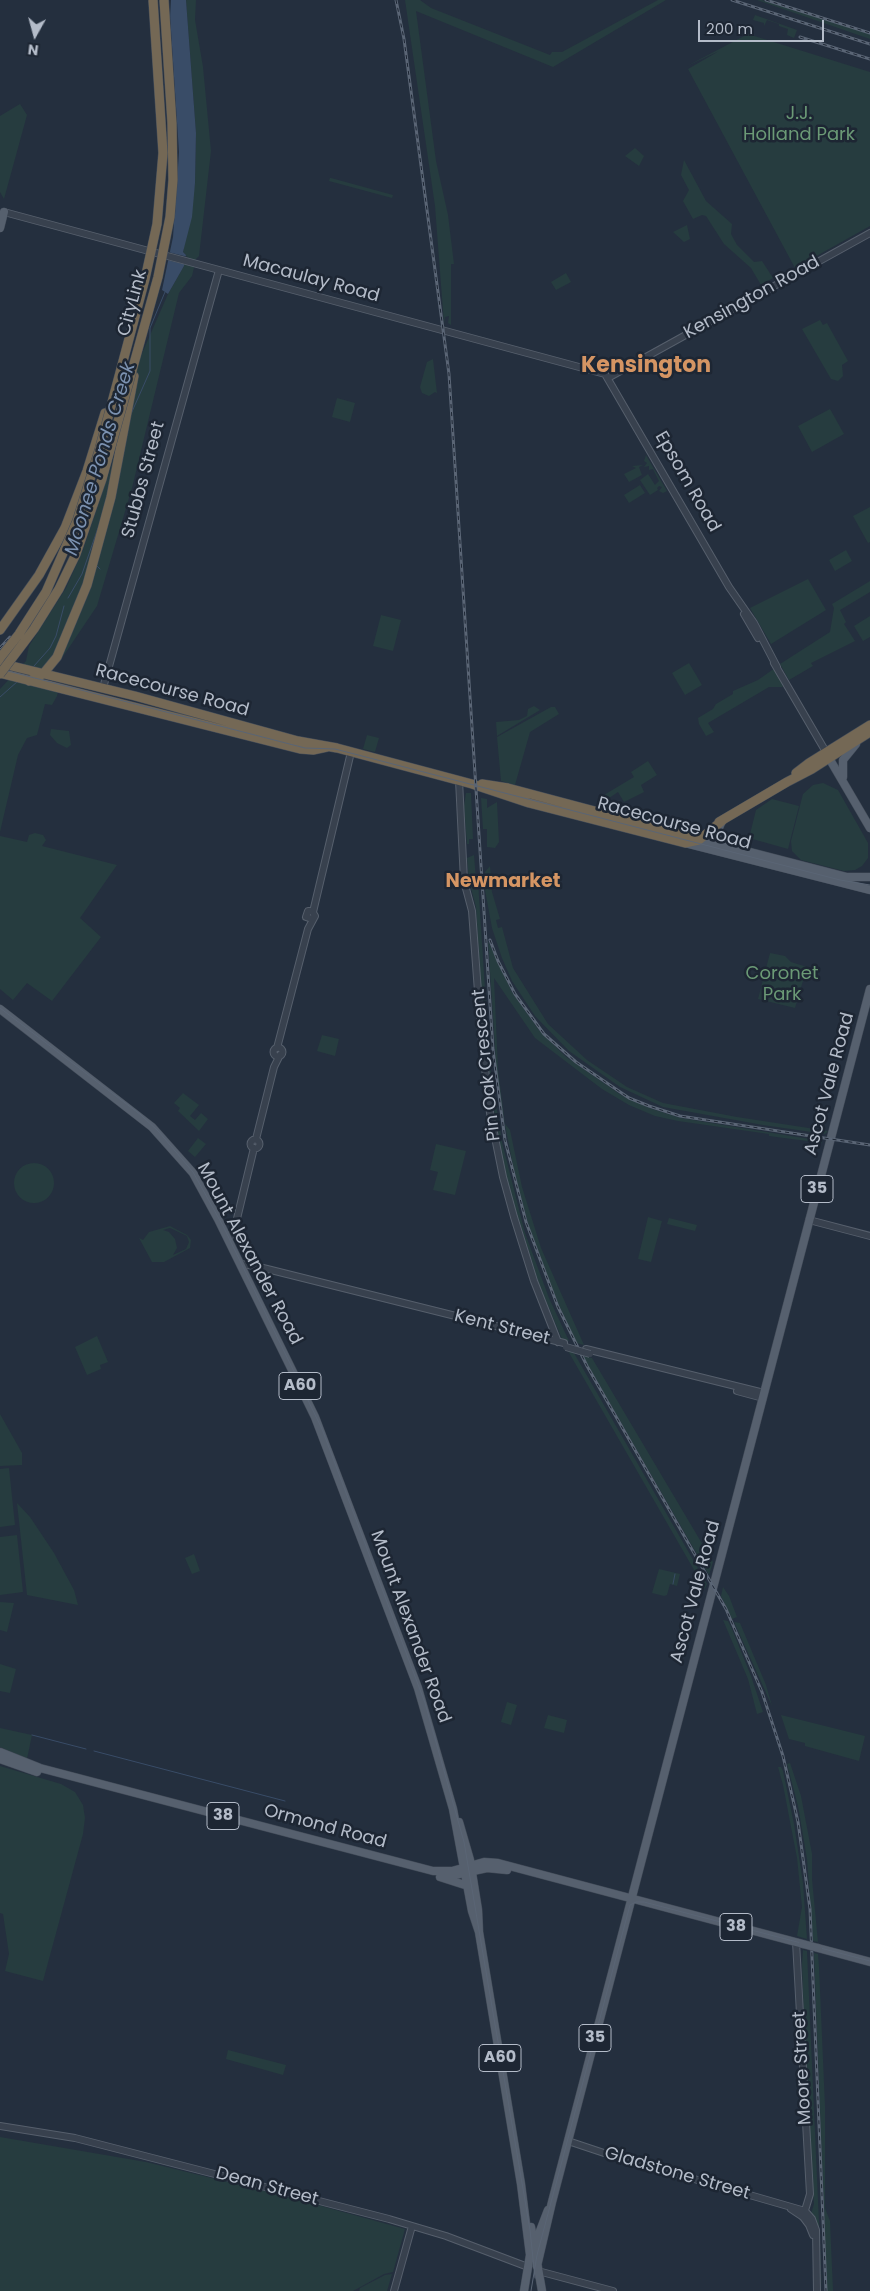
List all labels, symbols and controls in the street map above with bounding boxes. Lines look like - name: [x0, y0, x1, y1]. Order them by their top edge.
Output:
- north arrow: [10, 10, 60, 60]
- scale bar: [700, 10, 826, 42]
- text: 200 m: [706, 18, 753, 39]
- text: N: [27, 39, 40, 60]
- park label: J.J. Holland Park: [743, 103, 855, 146]
- street label: Macaulay Road: [240, 250, 382, 308]
- street label: Kensington Road: [680, 252, 824, 344]
- street label: CityLink: [114, 267, 152, 339]
- district label: Kensington: [581, 353, 711, 379]
- water label: Moonee Ponds Creek: [61, 360, 141, 558]
- street label: Stubbs Street: [118, 419, 170, 541]
- street label: Epsom Road: [650, 428, 724, 536]
- street label: Racecourse Road: [93, 660, 251, 722]
- street label: Racecourse Road: [595, 793, 753, 855]
- district label: Newmarket: [446, 871, 560, 893]
- park label: Coronet Park: [746, 963, 818, 1006]
- street label: Pin Oak Crescent: [468, 988, 506, 1142]
- street label: Ascot Vale Road: [801, 1010, 859, 1158]
- street label: Mount Alexander Road: [192, 1159, 306, 1349]
- road number: 35: [801, 1176, 833, 1202]
- street label: Kent Street: [452, 1306, 552, 1350]
- road number: A60: [279, 1372, 321, 1400]
- street label: Ascot Vale Road: [667, 1518, 725, 1666]
- street label: Mount Alexander Road: [365, 1528, 455, 1726]
- street label: Ormond Road: [261, 1800, 389, 1854]
- road number: 38: [207, 1802, 239, 1830]
- road number: 38: [720, 1914, 752, 1940]
- street label: Moore Street: [789, 2011, 817, 2125]
- road number: 35: [579, 2025, 611, 2052]
- road number: A60: [479, 2045, 521, 2072]
- street label: Gladstone Street: [602, 2143, 752, 2205]
- street label: Dean Street: [213, 2163, 321, 2211]

